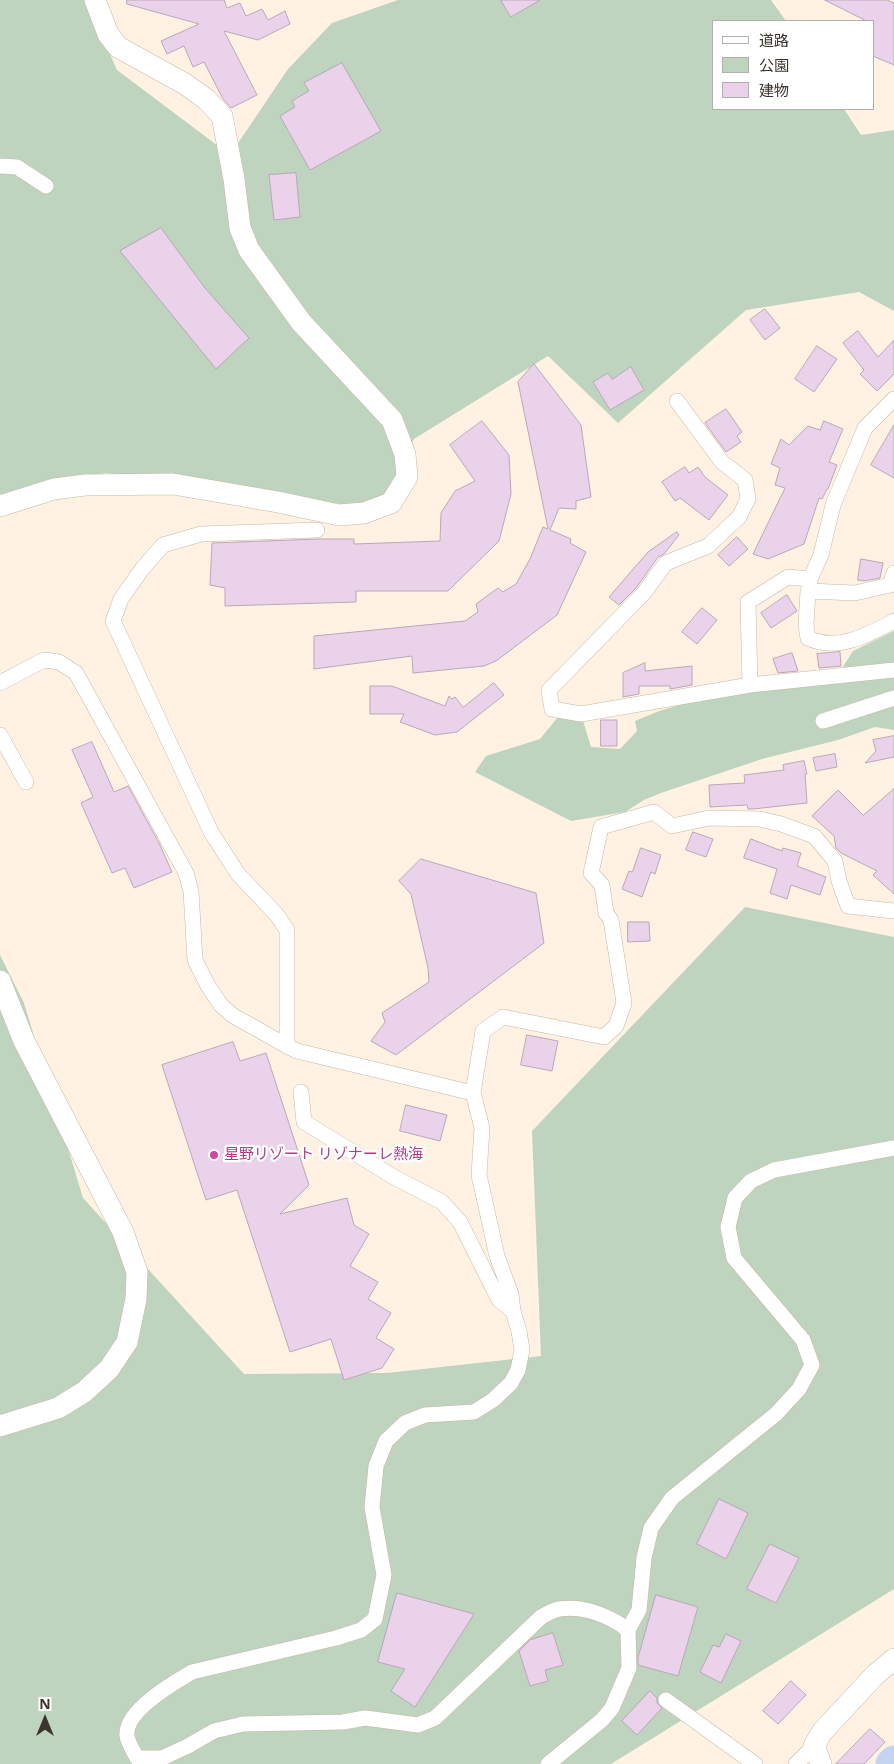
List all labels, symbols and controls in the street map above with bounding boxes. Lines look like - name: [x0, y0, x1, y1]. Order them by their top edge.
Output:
- legend: [712, 20, 874, 110]
- text: 道路: [759, 30, 789, 50]
- text: 公園: [759, 55, 789, 75]
- text: 建物: [759, 80, 789, 100]
- place label: 星野リゾート リゾナーレ熱海: [224, 1146, 423, 1164]
- marker: 星野リゾート リゾナーレ熱海: [208, 1149, 220, 1161]
- north arrow: [20, 1694, 70, 1744]
- text: N: [39, 1694, 51, 1713]

